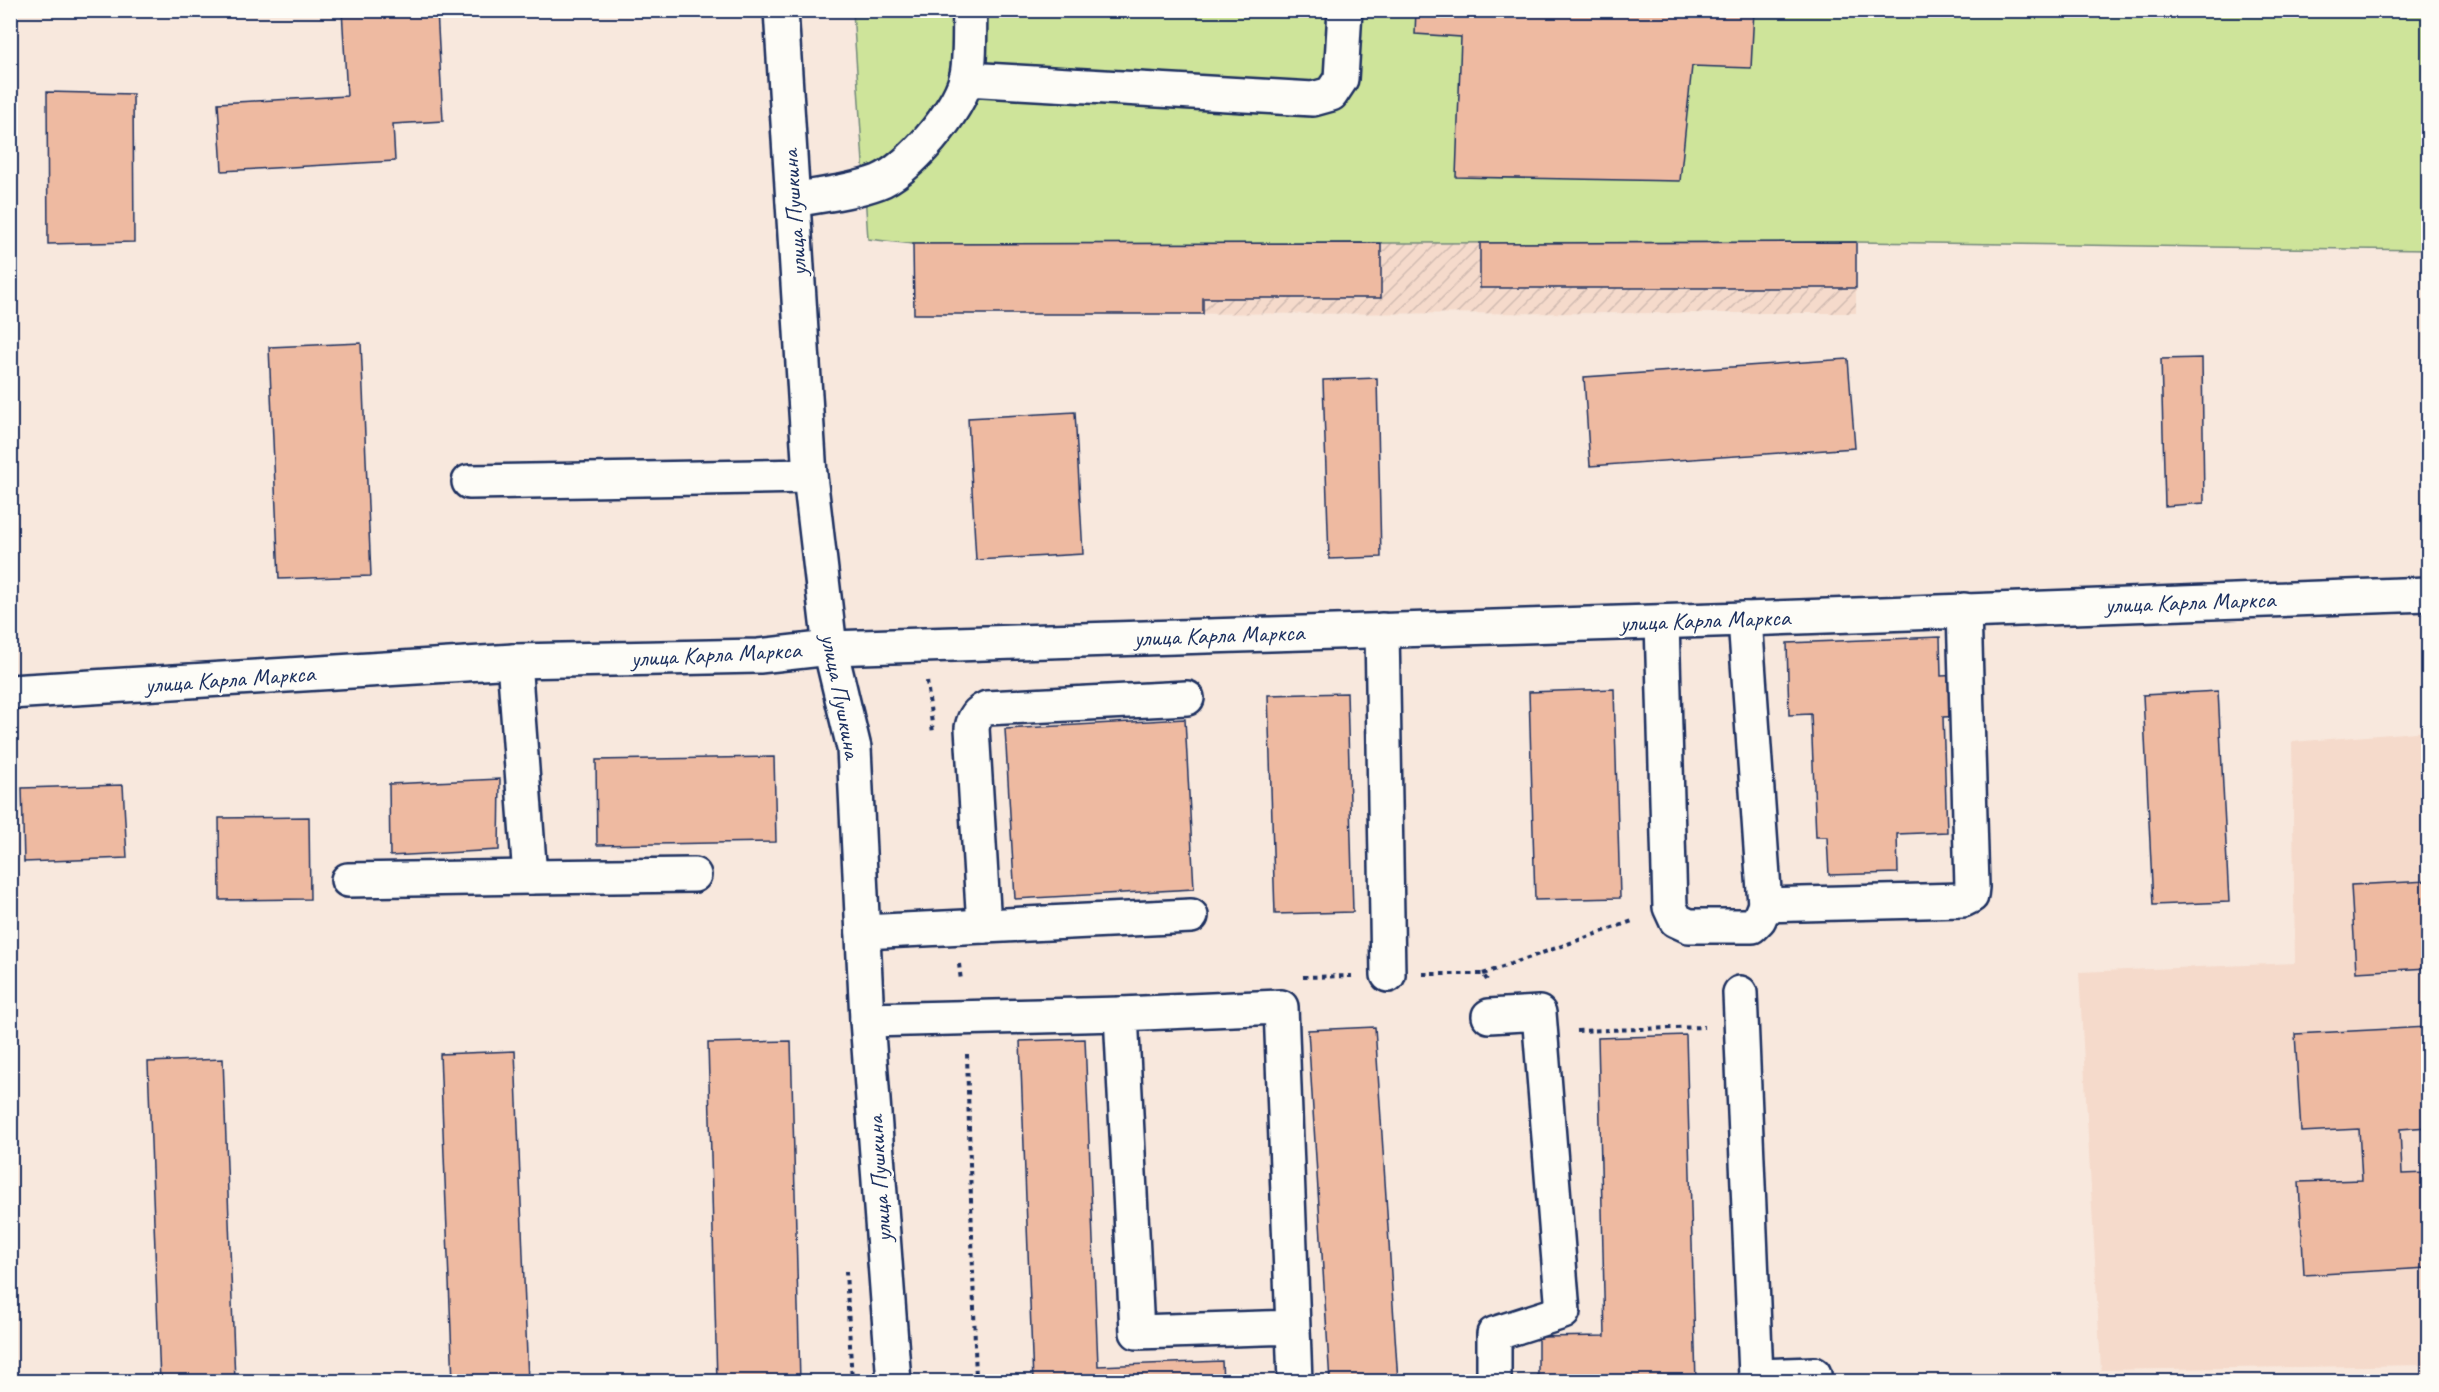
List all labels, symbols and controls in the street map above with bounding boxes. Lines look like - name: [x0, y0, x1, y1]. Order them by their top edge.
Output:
- street label: улица Пушкина: [774, 147, 814, 279]
- street label: улица Карла Маркса: [2102, 584, 2277, 620]
- street label: улица Карла Маркса: [1617, 602, 1792, 638]
- street label: улица Карла Маркса: [1131, 617, 1306, 653]
- street label: улица Пушкина: [814, 629, 868, 763]
- street label: улица Карла Маркса: [628, 634, 803, 674]
- street label: улица Карла Маркса: [142, 658, 318, 700]
- street label: улица Пушкина: [859, 1113, 899, 1245]

